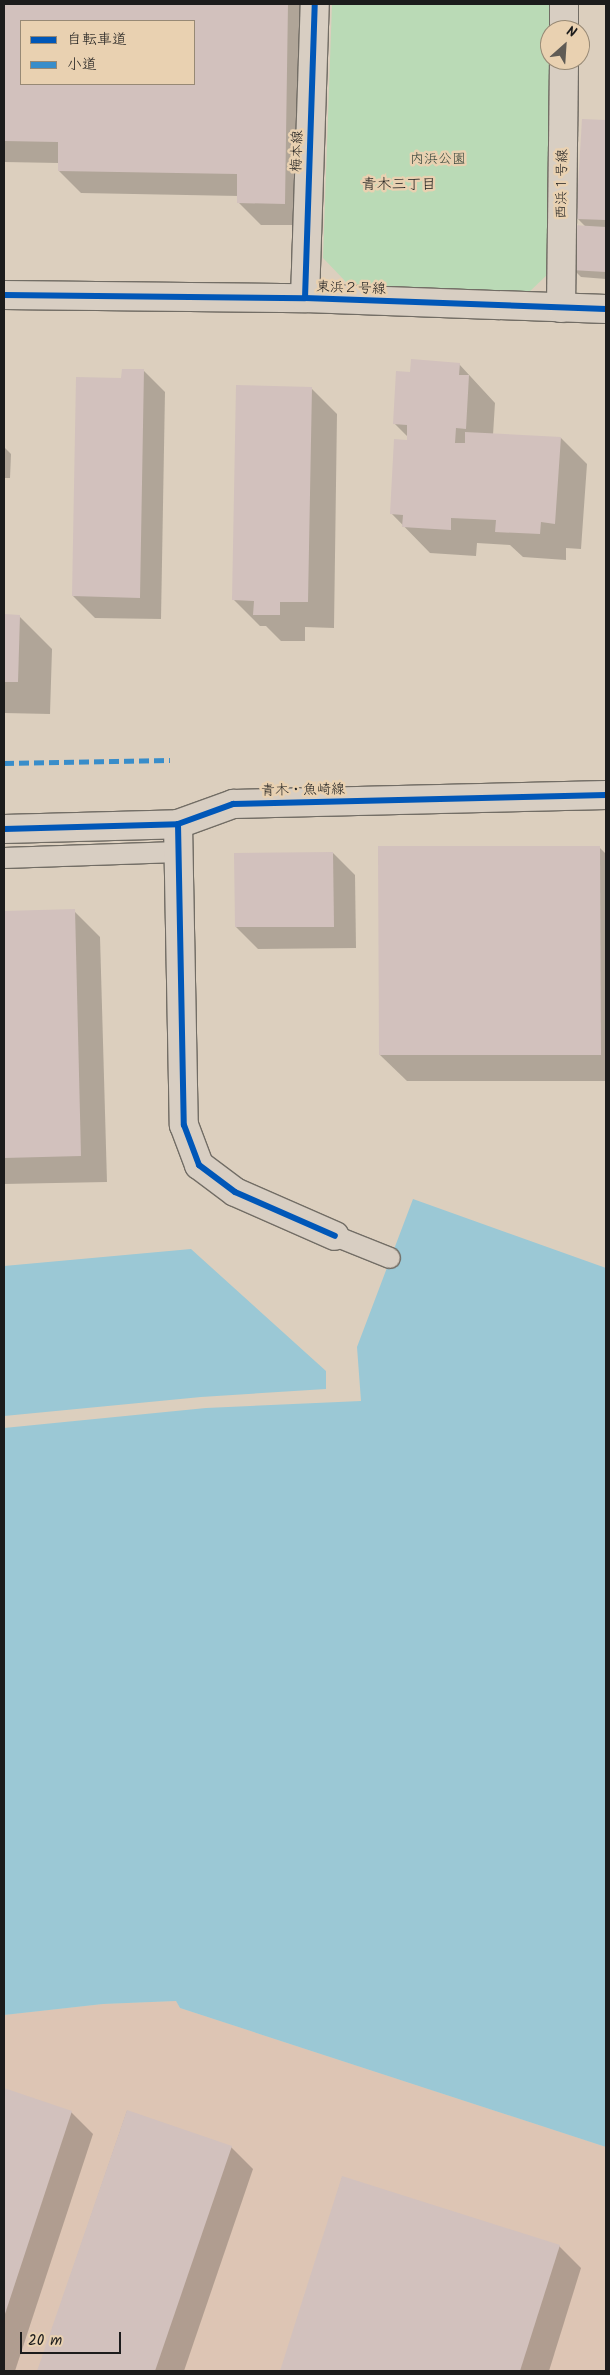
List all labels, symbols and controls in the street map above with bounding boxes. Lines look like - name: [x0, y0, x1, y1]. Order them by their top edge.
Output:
- legend: [20, 20, 195, 85]
- north arrow: [540, 20, 590, 70]
- text: N: [562, 21, 580, 44]
- text: 自転車道: [67, 28, 127, 52]
- text: 小道: [67, 53, 97, 77]
- street label: 梅本線: [288, 130, 306, 172]
- street label: 西浜１号線: [553, 149, 571, 219]
- park label: 内浜公園: [410, 151, 466, 167]
- district label: 青木三丁目: [362, 177, 436, 195]
- street label: 東浜２号線: [316, 278, 386, 298]
- street label: 青木・魚崎線: [261, 781, 345, 799]
- scale bar: [22, 2322, 124, 2354]
- text: 20 m: [28, 2329, 62, 2353]

